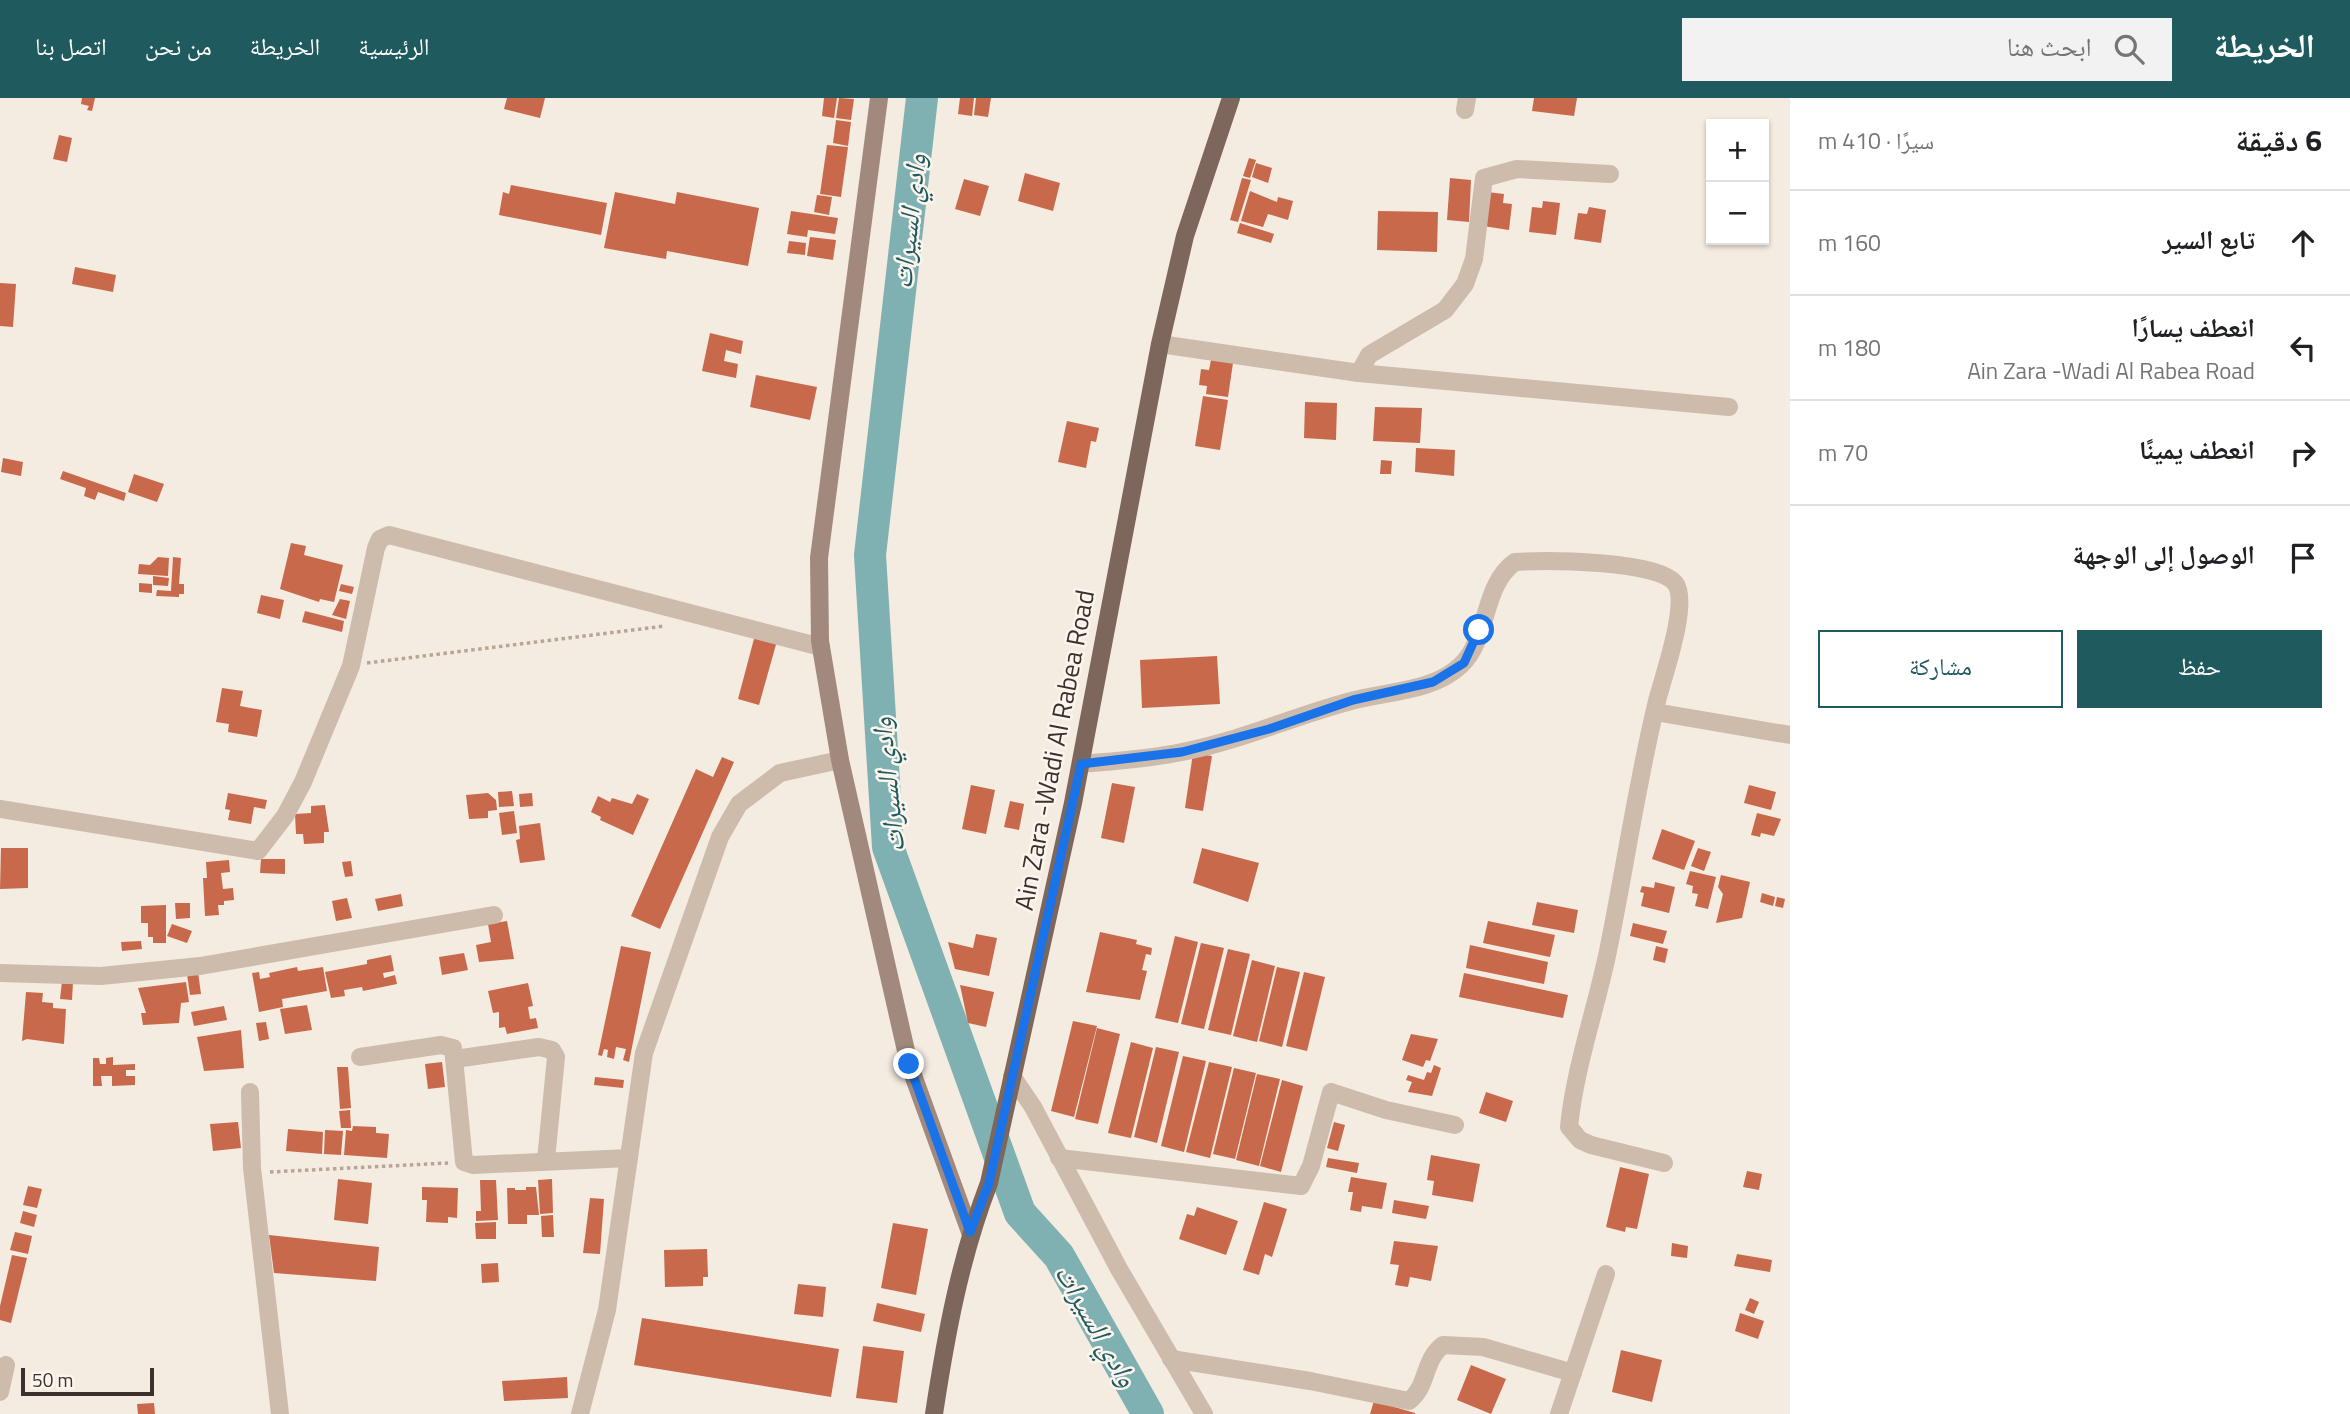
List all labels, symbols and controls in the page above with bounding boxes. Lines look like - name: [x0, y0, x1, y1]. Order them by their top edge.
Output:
- search box: [1682, 18, 2172, 81]
- text: الخريطة: [2214, 20, 2315, 70]
- text: ابحث هنا: [2007, 27, 2092, 66]
- text: اتصل بنا: [35, 28, 107, 64]
- text: من نحن: [145, 28, 212, 64]
- text: الخريطة: [250, 28, 320, 64]
- text: الرئيسية: [358, 28, 429, 64]
- icon: search: [2110, 30, 2148, 68]
- text: 6 دقيقة: [2236, 117, 2322, 163]
- map controls: [1706, 119, 1769, 245]
- button: +: [1706, 119, 1769, 182]
- text: سيرًا · 410 m: [1818, 123, 1934, 158]
- water label: وادي السيرات: [880, 151, 939, 291]
- button: −: [1706, 182, 1769, 245]
- text: تابع السير: [2163, 220, 2255, 259]
- icon: ahead: [2284, 224, 2322, 262]
- text: 160 m: [1818, 225, 1881, 260]
- text: انعطف يسارًا: [2131, 308, 2255, 347]
- icon: left: [2284, 329, 2322, 367]
- text: 180 m: [1818, 330, 1881, 365]
- text: Ain Zara -Wadi Al Rabea Road: [1967, 353, 2255, 388]
- text: انعطف يمينًا: [2139, 430, 2255, 469]
- icon: right: [2284, 434, 2322, 472]
- text: 70 m: [1818, 435, 1868, 470]
- text: الوصول إلى الوجهة: [2073, 535, 2255, 574]
- icon: arrive: [2284, 539, 2322, 577]
- street label: Ain Zara -Wadi Al Rabea Road: [1004, 587, 1104, 913]
- route start: [1463, 614, 1494, 645]
- button: مشاركة: [1818, 630, 2063, 708]
- button: حفظ: [2077, 630, 2322, 708]
- water label: وادي السيرات: [859, 715, 918, 855]
- route end: [893, 1048, 924, 1079]
- water label: وادي السيرات: [1043, 1256, 1150, 1396]
- scale bar: [21, 1365, 154, 1397]
- text: 50 m: [32, 1365, 73, 1394]

